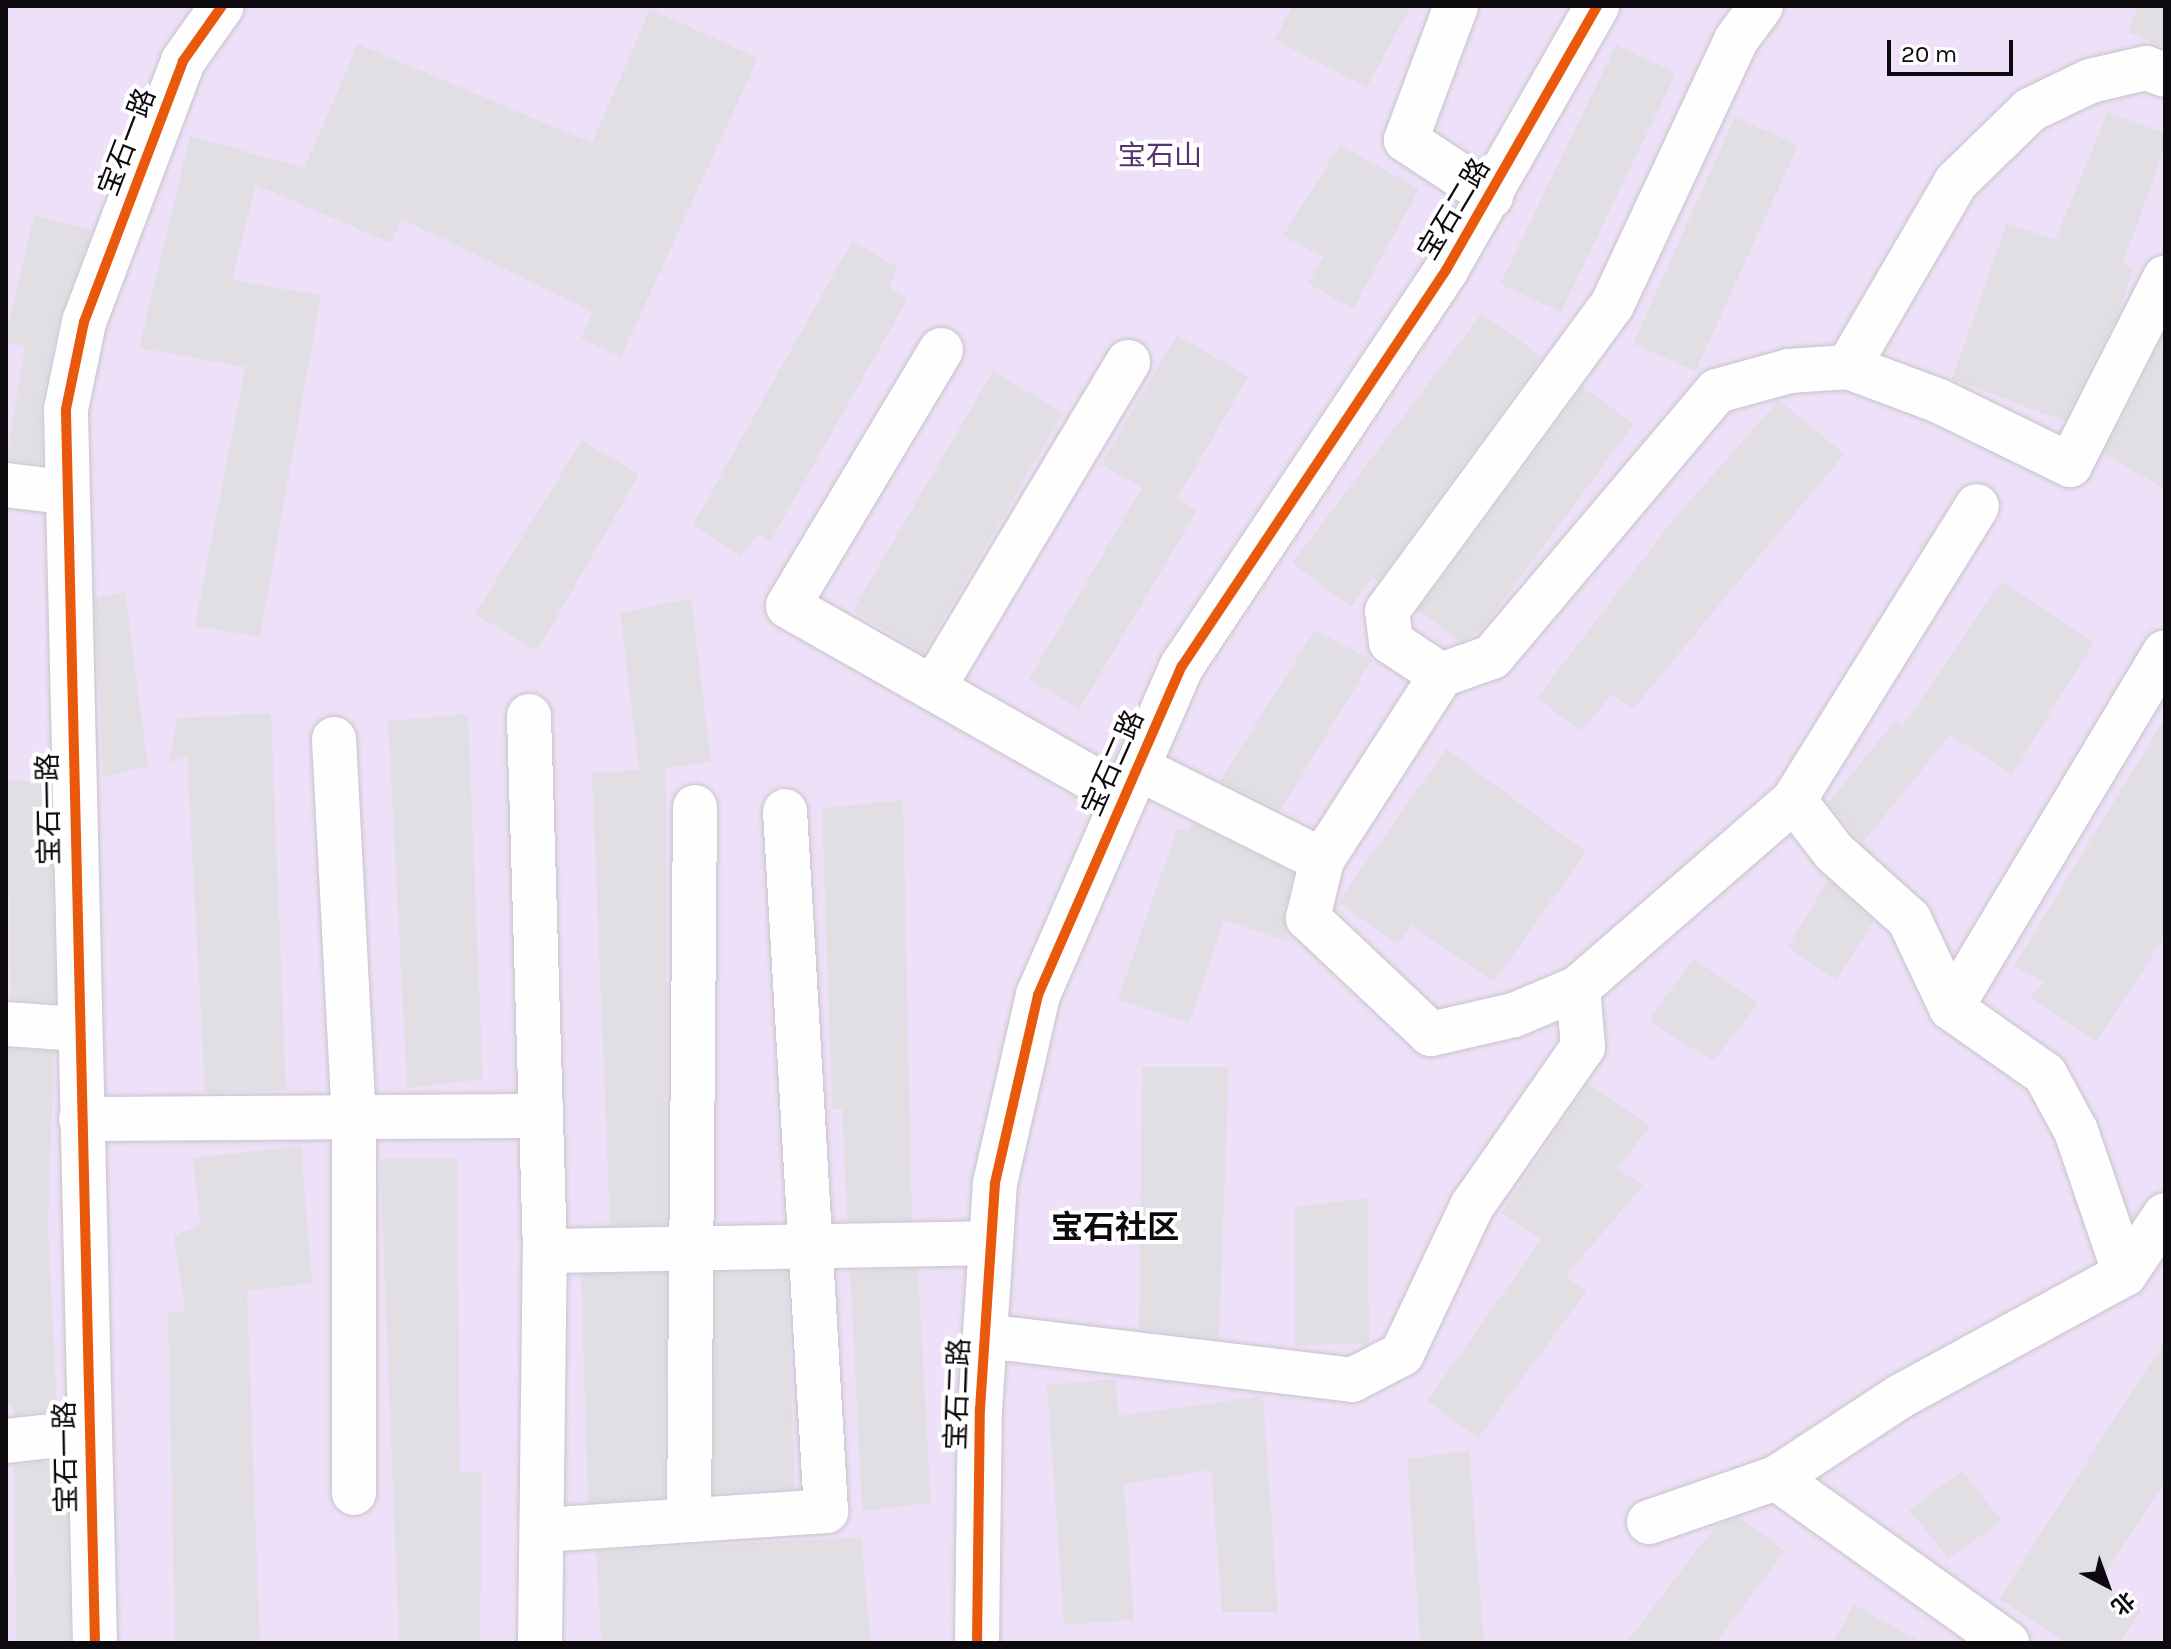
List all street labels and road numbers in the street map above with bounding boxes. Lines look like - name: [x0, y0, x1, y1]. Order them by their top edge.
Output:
- street label: 宝石一路: [91, 84, 163, 200]
- street label: 宝石二路: [1411, 152, 1497, 266]
- street label: 宝石二路: [1075, 705, 1151, 821]
- street label: 宝石一路: [31, 753, 67, 865]
- street label: 宝石二路: [939, 1337, 977, 1451]
- street label: 宝石一路: [48, 1401, 84, 1513]

